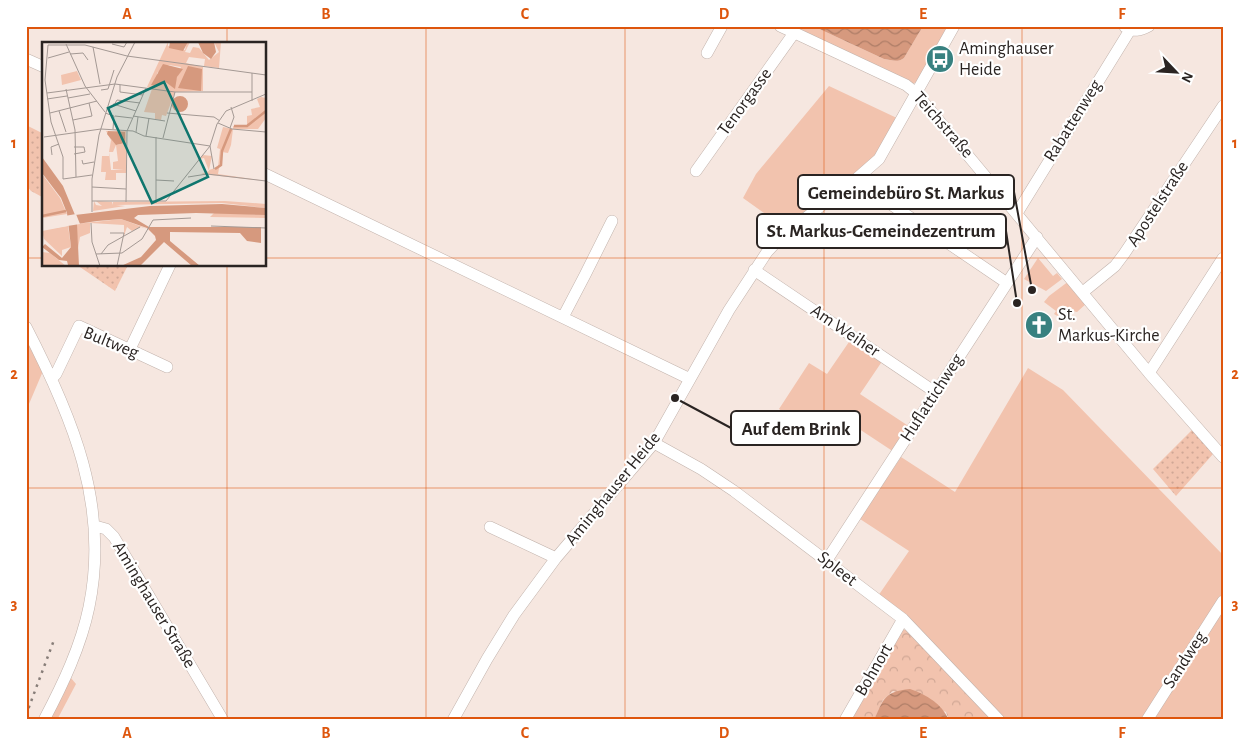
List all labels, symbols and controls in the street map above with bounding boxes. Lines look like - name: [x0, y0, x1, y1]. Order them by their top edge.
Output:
- text: A: [122, 6, 132, 22]
- text: B: [321, 6, 331, 22]
- text: C: [521, 6, 530, 22]
- text: D: [719, 6, 730, 22]
- text: E: [919, 6, 927, 22]
- text: F: [1118, 6, 1126, 22]
- place label: Aminghauser Heide: [959, 40, 1054, 79]
- inset map: [42, 42, 266, 266]
- bus stop icon: Aminghauser Heide: [925, 44, 955, 74]
- north arrow: [1152, 48, 1202, 98]
- street label: Tenorgasse: [715, 65, 775, 139]
- text: N: [1178, 70, 1195, 84]
- street label: Rabattenweg: [1041, 77, 1105, 165]
- street label: Teichstraße: [910, 88, 976, 162]
- text: 1: [11, 135, 17, 151]
- text: 1: [1232, 135, 1238, 151]
- street label: Apostelstraße: [1124, 158, 1192, 250]
- callout: Gemeindebüro St. Markus: [798, 175, 1014, 209]
- text: Gemeindebüro St. Markus: [808, 184, 1004, 203]
- callout: St. Markus-Gemeindezentrum: [757, 214, 1006, 248]
- text: St. Markus-Gemeindezentrum: [766, 222, 996, 241]
- street label: Am Weiher: [807, 301, 883, 361]
- place label: St. Markus-Kirche: [1058, 306, 1160, 345]
- church icon: St. Markus-Kirche: [1024, 310, 1054, 340]
- street label: Bultweg: [81, 324, 141, 362]
- street label: Huflattichweg: [897, 351, 967, 445]
- text: 2: [10, 366, 18, 382]
- text: 2: [1231, 366, 1239, 382]
- callout: Auf dem Brink: [731, 411, 860, 445]
- text: Auf dem Brink: [742, 420, 851, 439]
- street label: Aminghauser Heide: [562, 429, 664, 549]
- street label: Aminghauser Straße: [109, 539, 199, 671]
- street label: Spleet: [814, 548, 860, 590]
- text: 3: [11, 596, 18, 612]
- text: 3: [1232, 596, 1239, 612]
- street label: Sandweg: [1160, 628, 1210, 692]
- street label: Bohnort: [852, 641, 896, 699]
- text: A: [122, 725, 132, 741]
- text: B: [321, 725, 331, 741]
- text: C: [521, 725, 530, 741]
- text: D: [719, 725, 730, 741]
- text: E: [919, 725, 927, 741]
- text: F: [1118, 725, 1126, 741]

